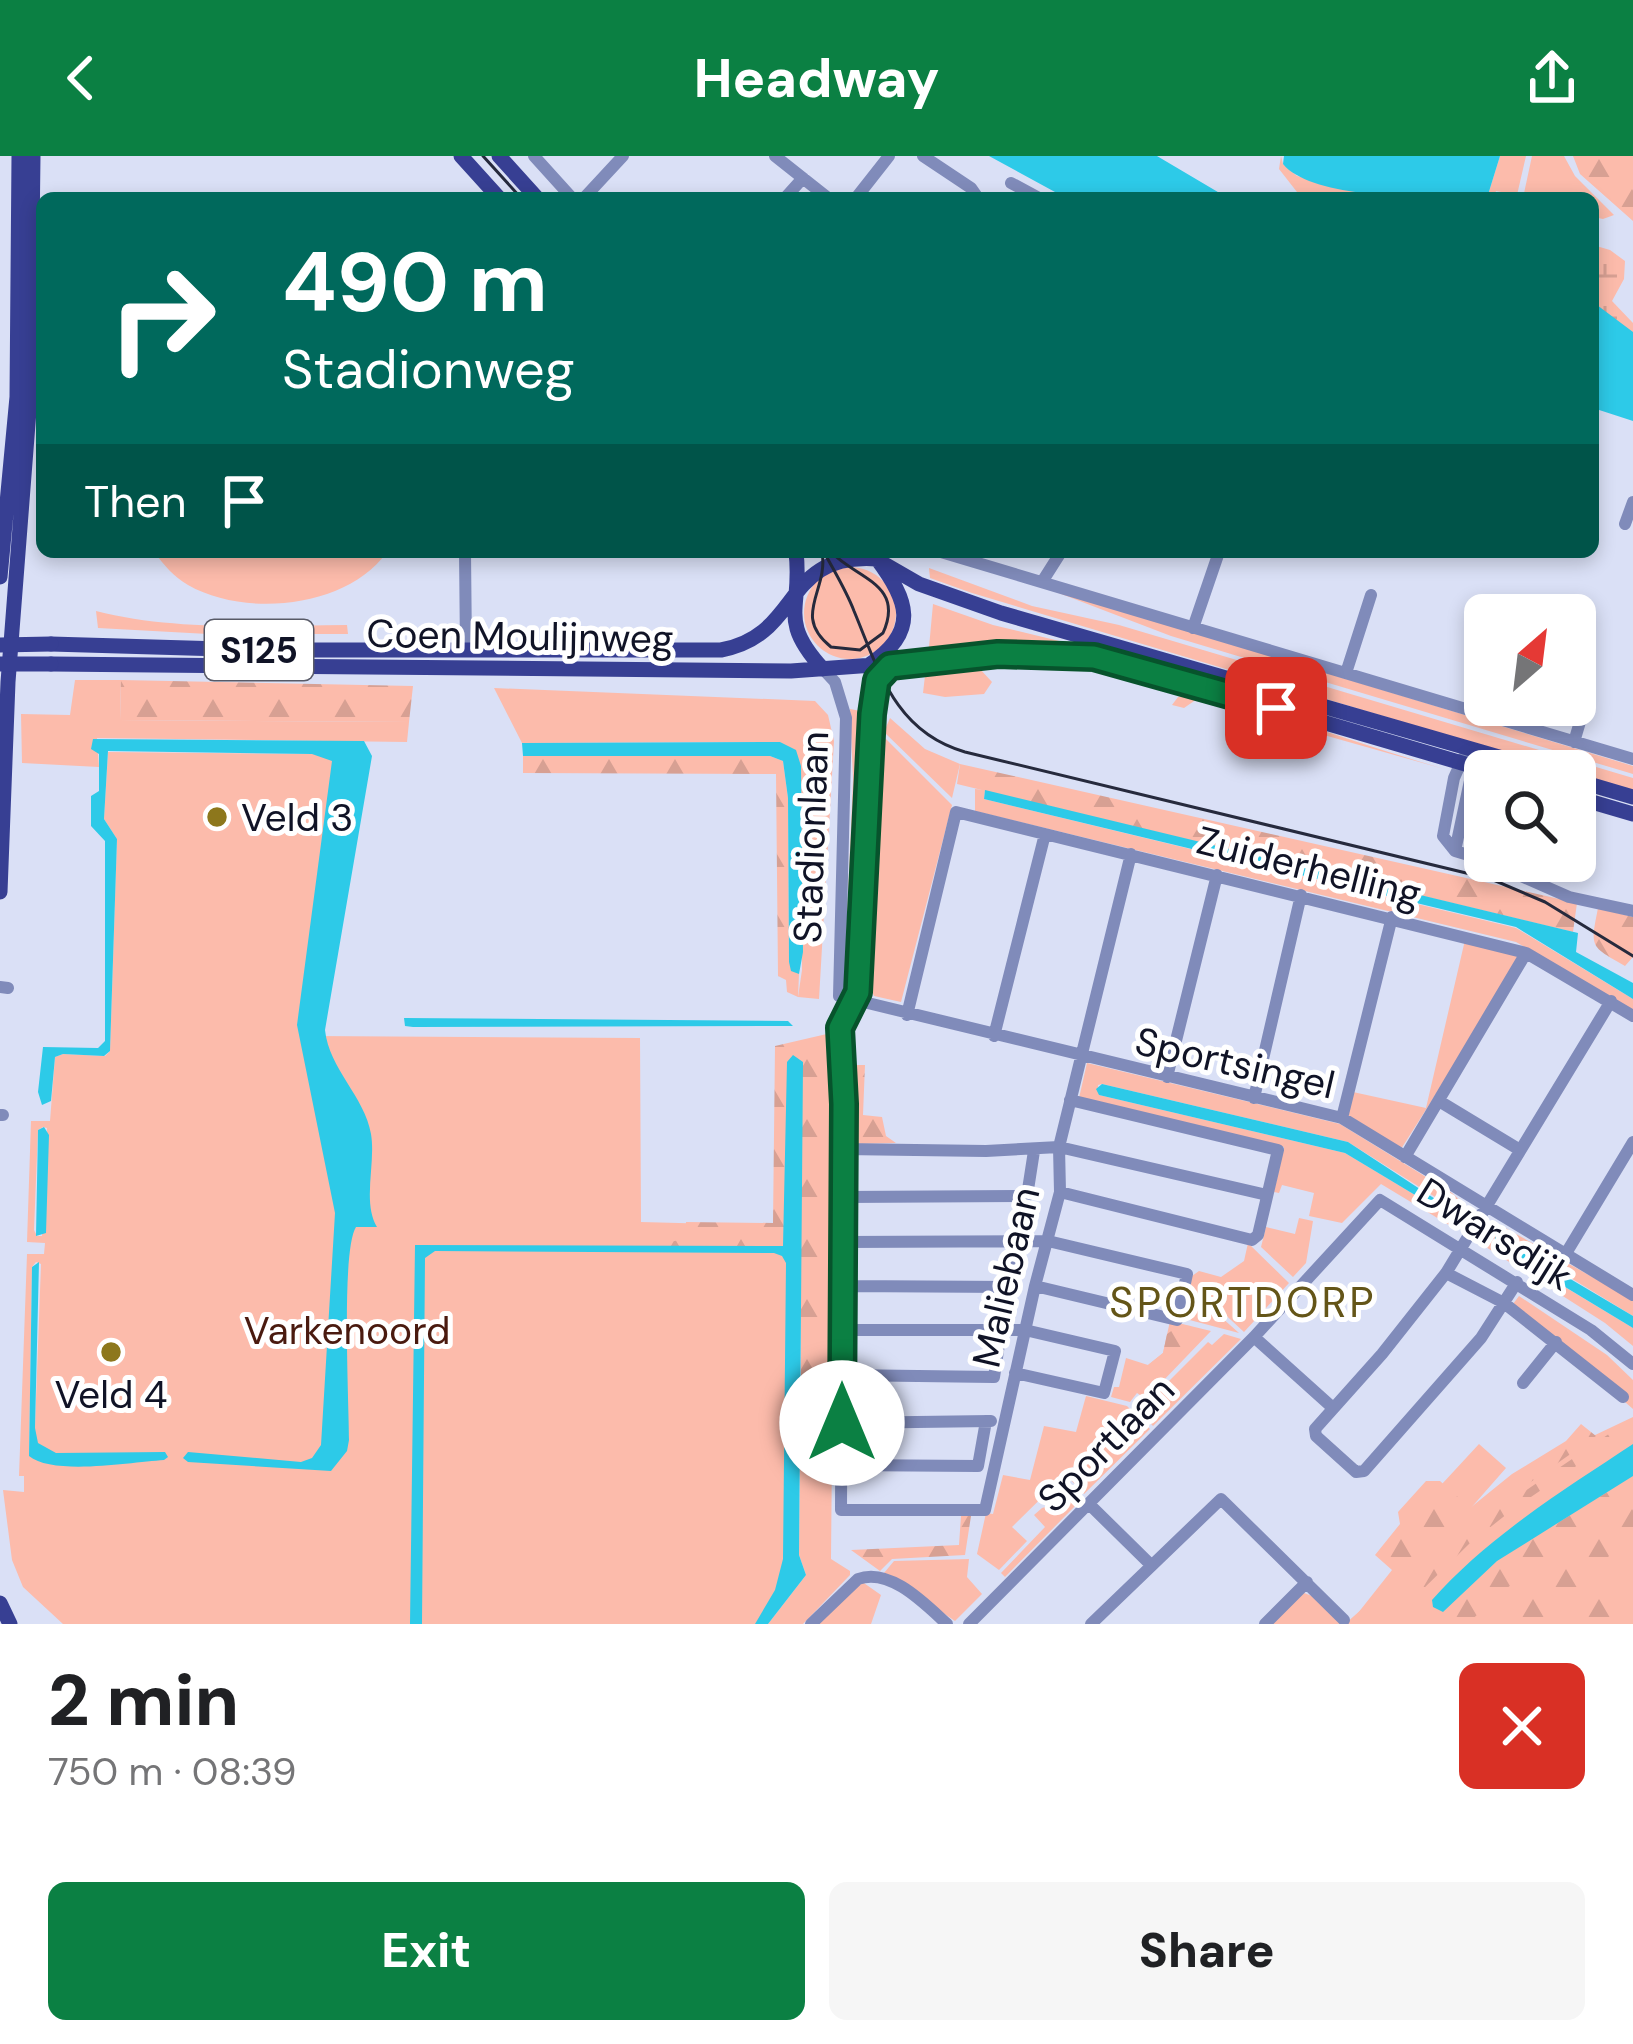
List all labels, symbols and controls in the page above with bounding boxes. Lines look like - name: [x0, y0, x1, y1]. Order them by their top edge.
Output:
- text: Headway: [694, 43, 939, 114]
- icon: back: [48, 45, 114, 111]
- icon: share: [1519, 45, 1585, 111]
- text: 490 m: [282, 228, 548, 337]
- icon: right: [84, 240, 240, 396]
- text: Stadionweg: [282, 334, 575, 405]
- icon: arrive: [211, 468, 277, 534]
- text: Then: [84, 472, 187, 531]
- north arrow: [1464, 594, 1596, 726]
- map controls: [1464, 594, 1596, 882]
- street label: Coen Moulijnweg: [366, 608, 674, 664]
- road number: S125: [205, 620, 313, 680]
- pin: [1225, 657, 1327, 759]
- icon: arrive: [1243, 675, 1309, 741]
- street label: Stadionlaan: [782, 730, 840, 944]
- button: search: [1464, 750, 1596, 882]
- place label: Veld 3: [241, 792, 353, 843]
- marker: Veld 3: [204, 804, 230, 830]
- street label: Zuiderhelling: [1192, 815, 1426, 919]
- street label: Sportsingel: [1130, 1015, 1340, 1111]
- street label: Dwarsdijk: [1408, 1166, 1582, 1302]
- street label: Maliebaan: [961, 1182, 1051, 1372]
- district label: SPORTDORP: [1109, 1275, 1377, 1330]
- park label: Varkenoord: [244, 1305, 450, 1356]
- marker: Veld 4: [98, 1339, 124, 1365]
- position arrow: [779, 1360, 905, 1486]
- street label: Sportlaan: [1027, 1365, 1185, 1523]
- place label: Veld 4: [55, 1369, 167, 1420]
- text: 2 min: [48, 1654, 239, 1747]
- button: close: [1459, 1663, 1585, 1789]
- text: 750 m · 08:39: [48, 1746, 296, 1797]
- button: Exit: [48, 1882, 805, 2020]
- button: Share: [829, 1882, 1585, 2020]

